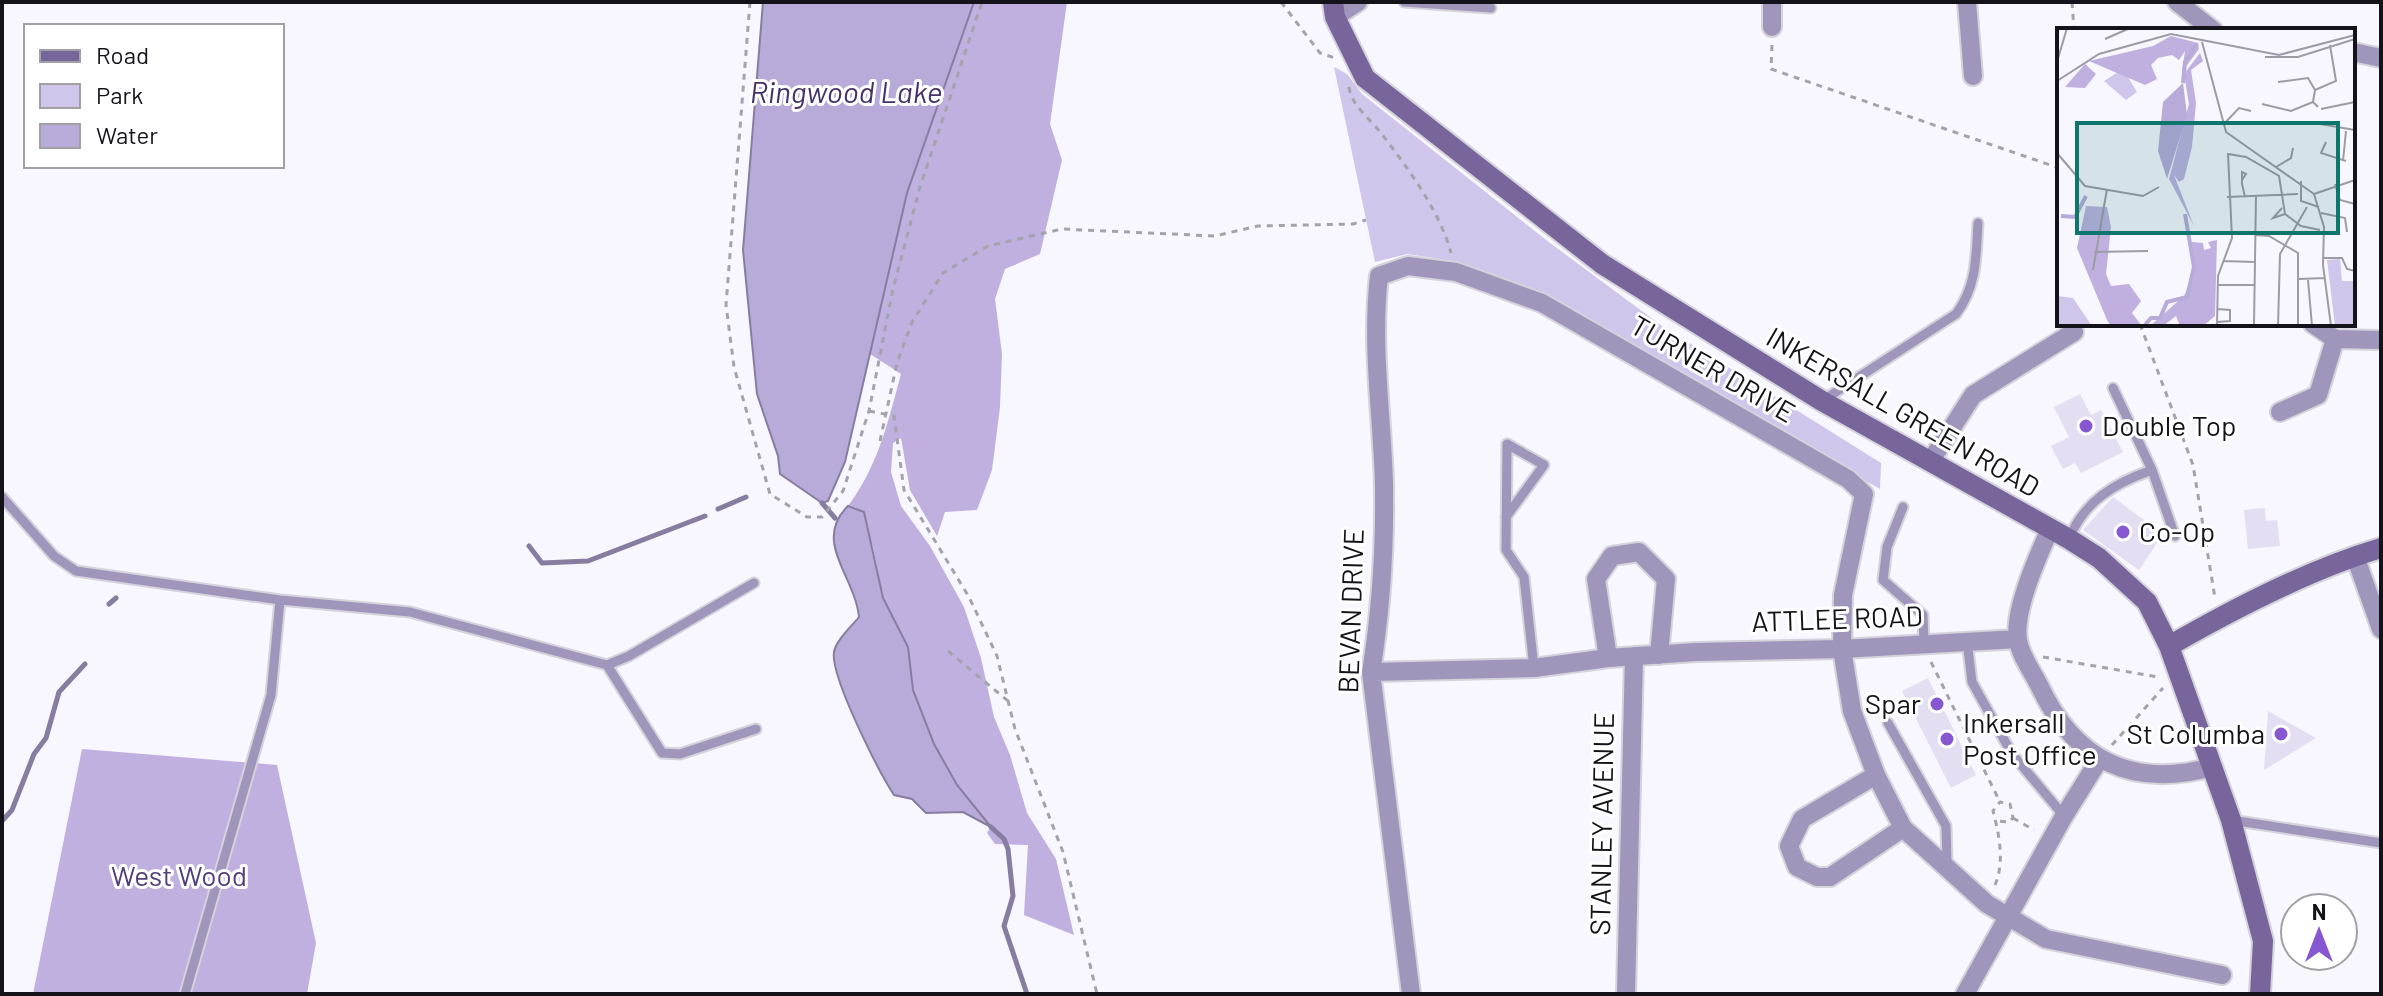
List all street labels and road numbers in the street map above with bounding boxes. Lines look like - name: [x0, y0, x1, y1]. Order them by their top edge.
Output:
- street label: TURNER DRIVE: [1625, 307, 1802, 429]
- street label: INKERSALL GREEN ROAD: [1761, 319, 2046, 503]
- street label: BEVAN DRIVE: [1330, 528, 1370, 694]
- street label: ATTLEE ROAD: [1751, 598, 1923, 638]
- street label: STANLEY AVENUE: [1582, 712, 1620, 936]

